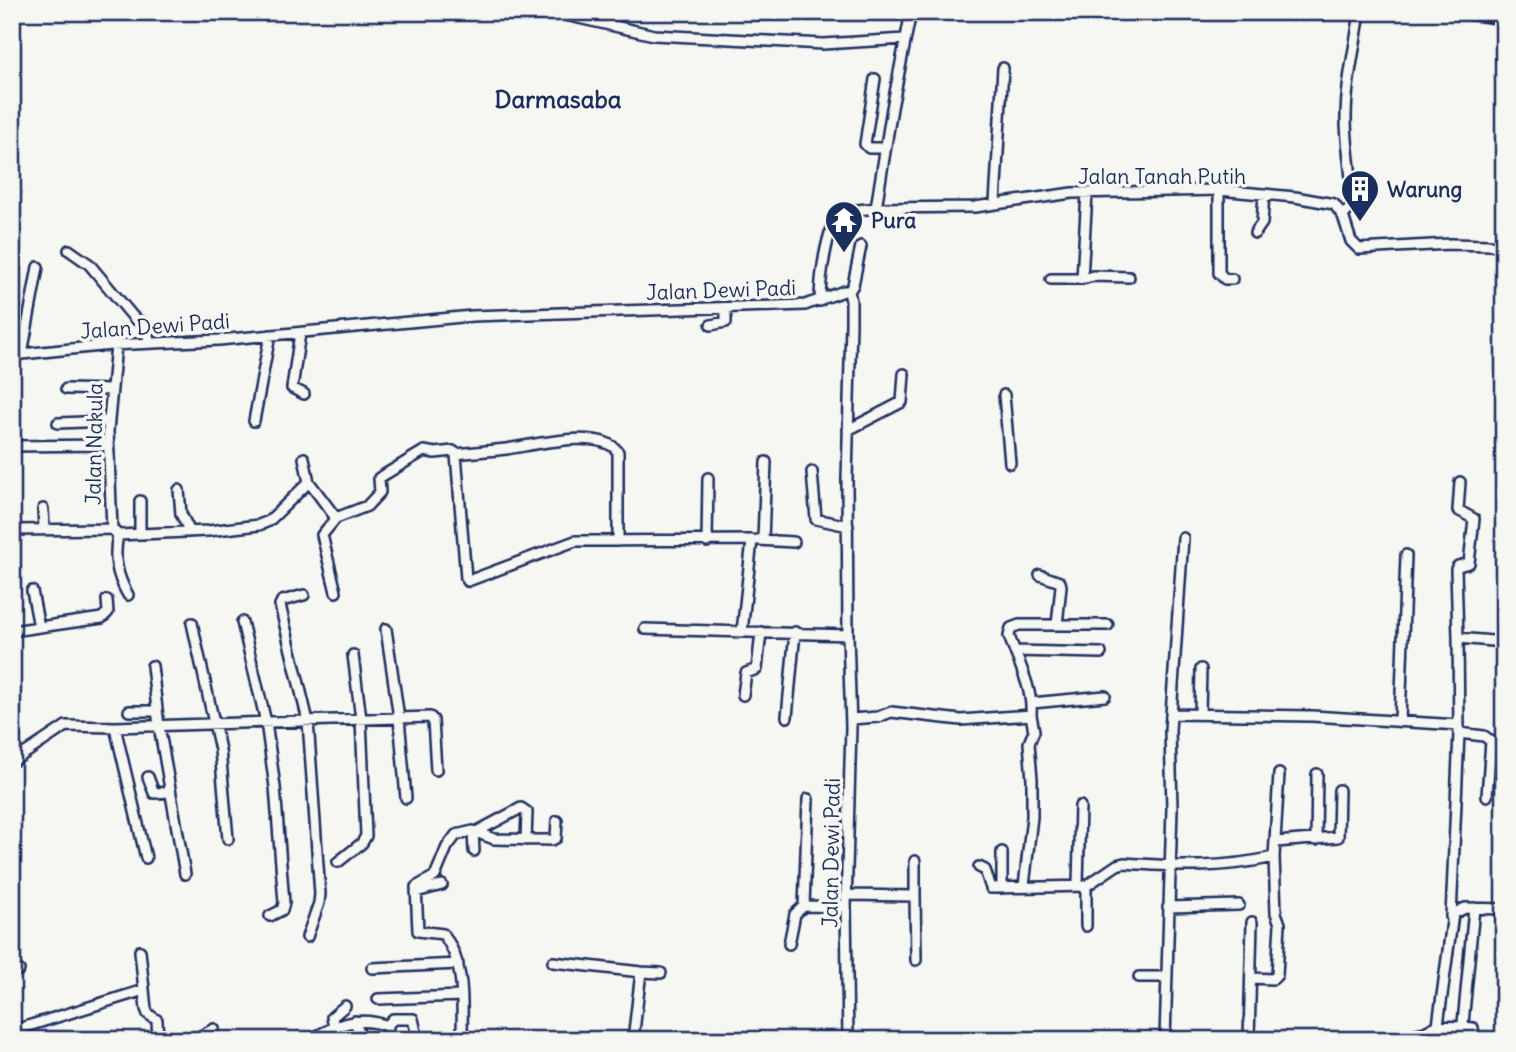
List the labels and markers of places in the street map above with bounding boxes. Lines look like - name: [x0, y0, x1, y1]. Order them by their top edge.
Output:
- building icon: Warung: [1339, 168, 1381, 223]
- place label: Warung: [1387, 176, 1462, 203]
- temple icon: Pura: [823, 199, 865, 254]
- place label: Pura: [871, 207, 916, 234]

